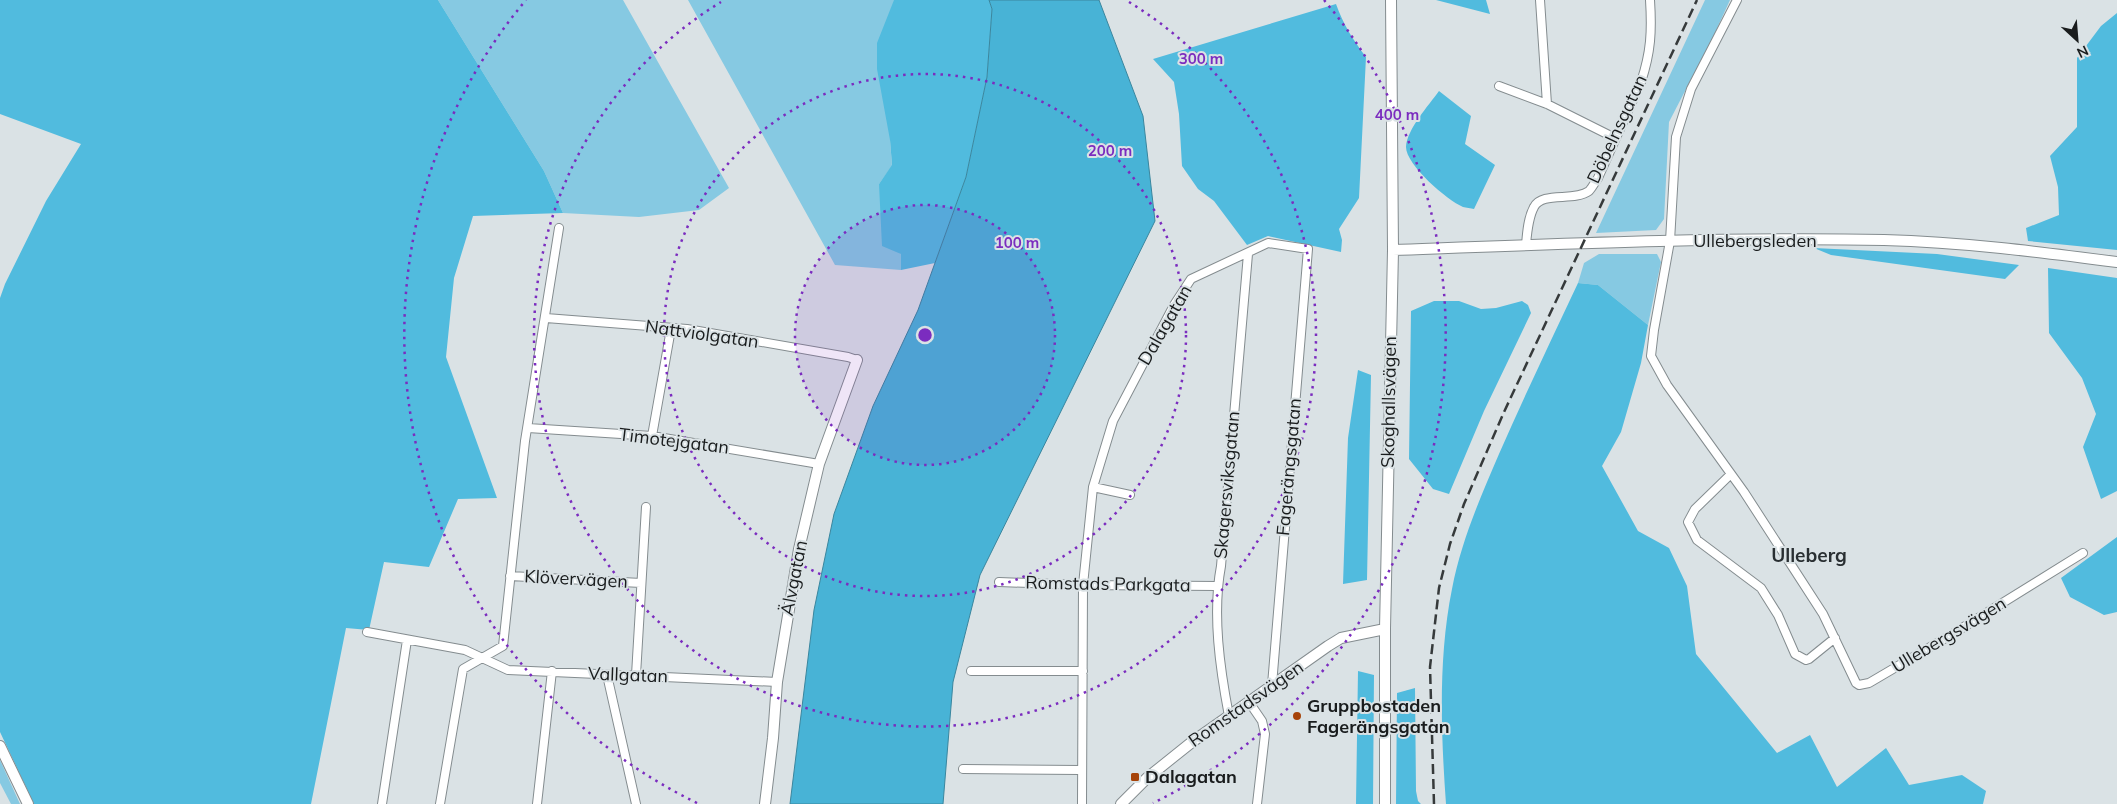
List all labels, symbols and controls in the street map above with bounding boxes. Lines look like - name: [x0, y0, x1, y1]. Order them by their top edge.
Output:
- north arrow: [2052, 15, 2102, 65]
- text: N: [2074, 41, 2091, 62]
- text: 300 m: [1179, 49, 1223, 68]
- street label: Döbelnsgatan: [1581, 71, 1652, 187]
- text: 400 m: [1375, 105, 1419, 124]
- text: 200 m: [1088, 141, 1132, 160]
- street label: Ullebergsleden: [1693, 229, 1817, 252]
- text: 100 m: [995, 233, 1039, 252]
- street label: Dalagatan: [1132, 281, 1197, 369]
- street label: Nattviolgatan: [644, 314, 760, 353]
- centre of rings: [916, 326, 934, 344]
- street label: Skoghallsvägen: [1376, 336, 1401, 468]
- street label: Fagerängsgatan: [1271, 397, 1306, 537]
- street label: Skagersviksgatan: [1209, 410, 1244, 560]
- street label: Timotejgatan: [618, 422, 730, 459]
- street label: Älvgatan: [775, 538, 812, 618]
- district label: Ulleberg: [1771, 543, 1847, 567]
- street label: Klövervägen: [524, 564, 628, 593]
- street label: Romstads Parkgata: [1025, 571, 1191, 596]
- street label: Ullebergsvägen: [1887, 591, 2010, 678]
- street label: Romstadsvägen: [1184, 655, 1308, 752]
- street label: Vallgatan: [588, 662, 668, 687]
- place label: Gruppbostaden Fagerängsgatan: [1307, 694, 1450, 738]
- marker: Gruppbostaden Fagerängsgatan: [1291, 710, 1303, 722]
- place label: Dalagatan: [1145, 765, 1237, 788]
- marker: Dalagatan: [1129, 771, 1141, 783]

